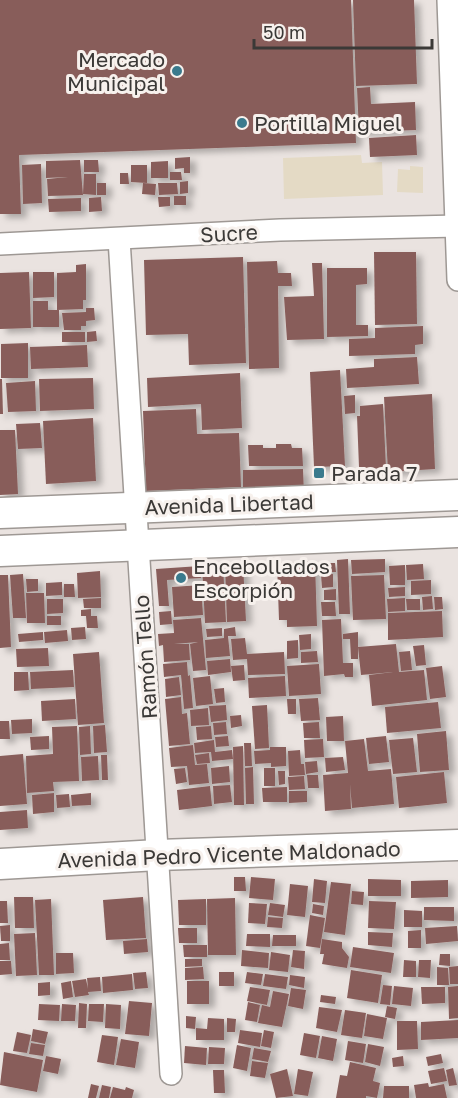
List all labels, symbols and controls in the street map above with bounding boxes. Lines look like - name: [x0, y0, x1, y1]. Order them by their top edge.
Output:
- scale bar: [254, 12, 432, 50]
- text: 50 m: [263, 21, 305, 43]
- place label: Mercado Municipal: [67, 46, 165, 96]
- marker: Mercado Municipal: [170, 64, 184, 78]
- place label: Portilla Miguel: [254, 110, 402, 136]
- marker: Portilla Miguel: [235, 116, 249, 130]
- street label: Sucre: [199, 219, 259, 247]
- place label: Parada 7: [331, 460, 417, 486]
- marker: Parada 7: [312, 466, 326, 480]
- street label: Avenida Libertad: [144, 488, 314, 520]
- place label: Encebollados Escorpión: [193, 553, 330, 603]
- marker: Encebollados Escorpión: [174, 571, 188, 585]
- street label: Ramón Tello: [128, 594, 162, 720]
- street label: Avenida Pedro Vicente Maldonado: [57, 835, 401, 873]

